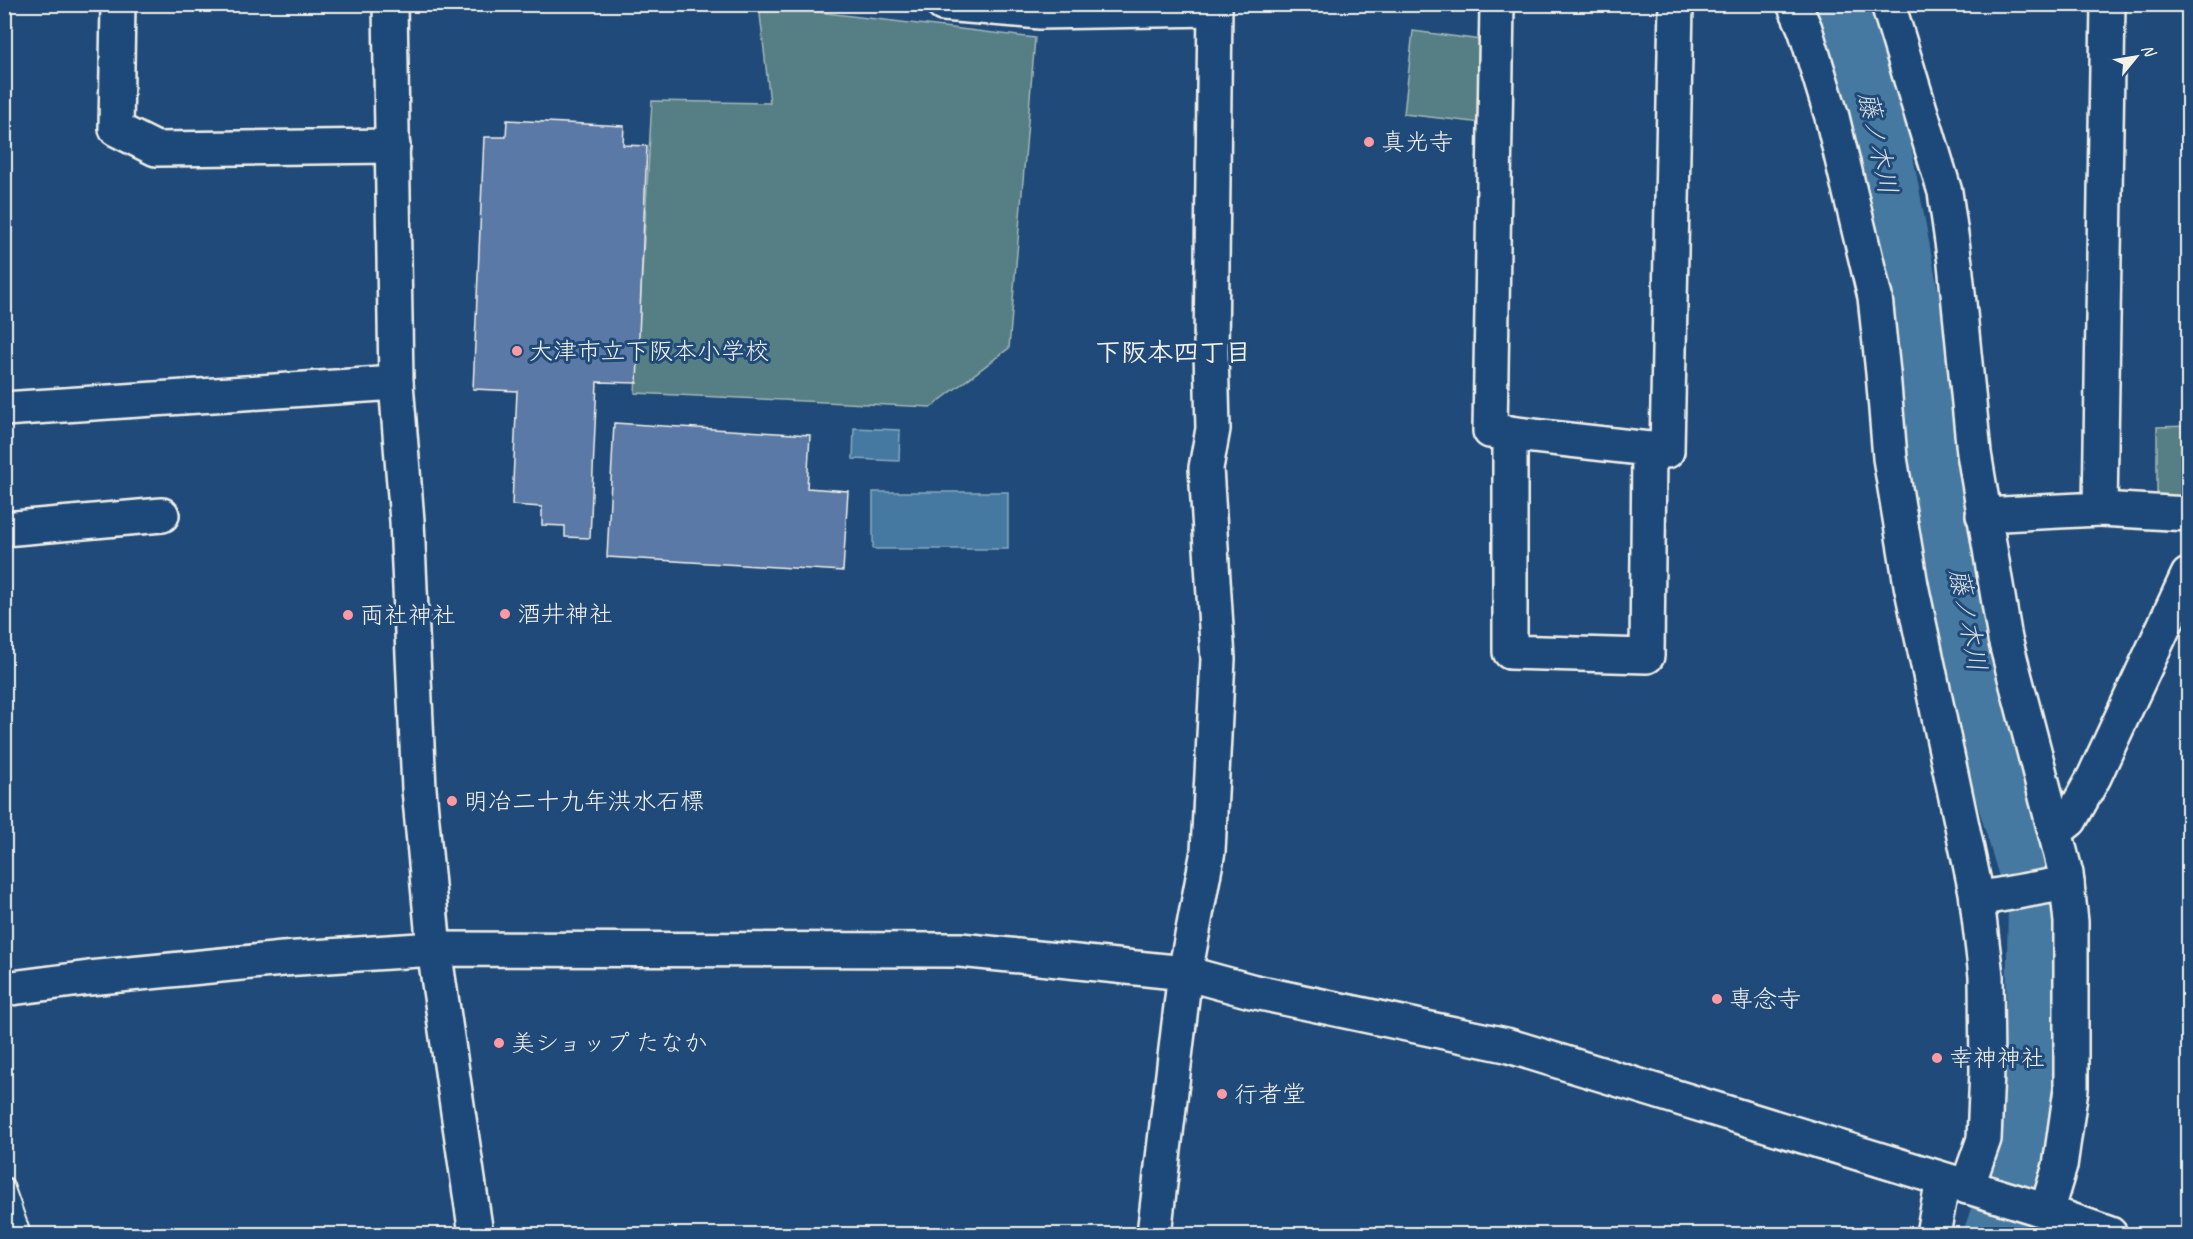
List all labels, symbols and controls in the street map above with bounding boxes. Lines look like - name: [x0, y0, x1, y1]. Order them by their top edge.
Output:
- north arrow: [2106, 27, 2166, 87]
- text: N: [2137, 41, 2161, 62]
- water label: 藤ノ木川: [1851, 89, 1905, 197]
- place label: 真光寺: [1381, 127, 1453, 157]
- marker: 真光寺: [1362, 135, 1376, 149]
- place label: 大津市立下阪本小学校: [529, 336, 769, 366]
- district label: 下阪本四丁目: [1095, 336, 1251, 369]
- marker: 大津市立下阪本小学校: [510, 344, 524, 358]
- water label: 藤ノ木川: [1942, 566, 1994, 674]
- place label: 酒井神社: [517, 599, 613, 629]
- place label: 両社神社: [360, 600, 456, 630]
- marker: 酒井神社: [498, 607, 512, 621]
- marker: 両社神社: [341, 608, 355, 622]
- place label: 明冶二十九年洪水石標: [464, 786, 704, 816]
- marker: 明冶二十九年洪水石標: [445, 794, 459, 808]
- place label: 専念寺: [1729, 984, 1801, 1014]
- marker: 専念寺: [1710, 992, 1724, 1006]
- place label: 美ショップ たなか: [511, 1028, 708, 1058]
- marker: 美ショップ たなか: [492, 1036, 506, 1050]
- place label: 幸神神社: [1949, 1043, 2045, 1073]
- marker: 幸神神社: [1930, 1051, 1944, 1065]
- place label: 行者堂: [1234, 1079, 1306, 1109]
- marker: 行者堂: [1215, 1087, 1229, 1101]

